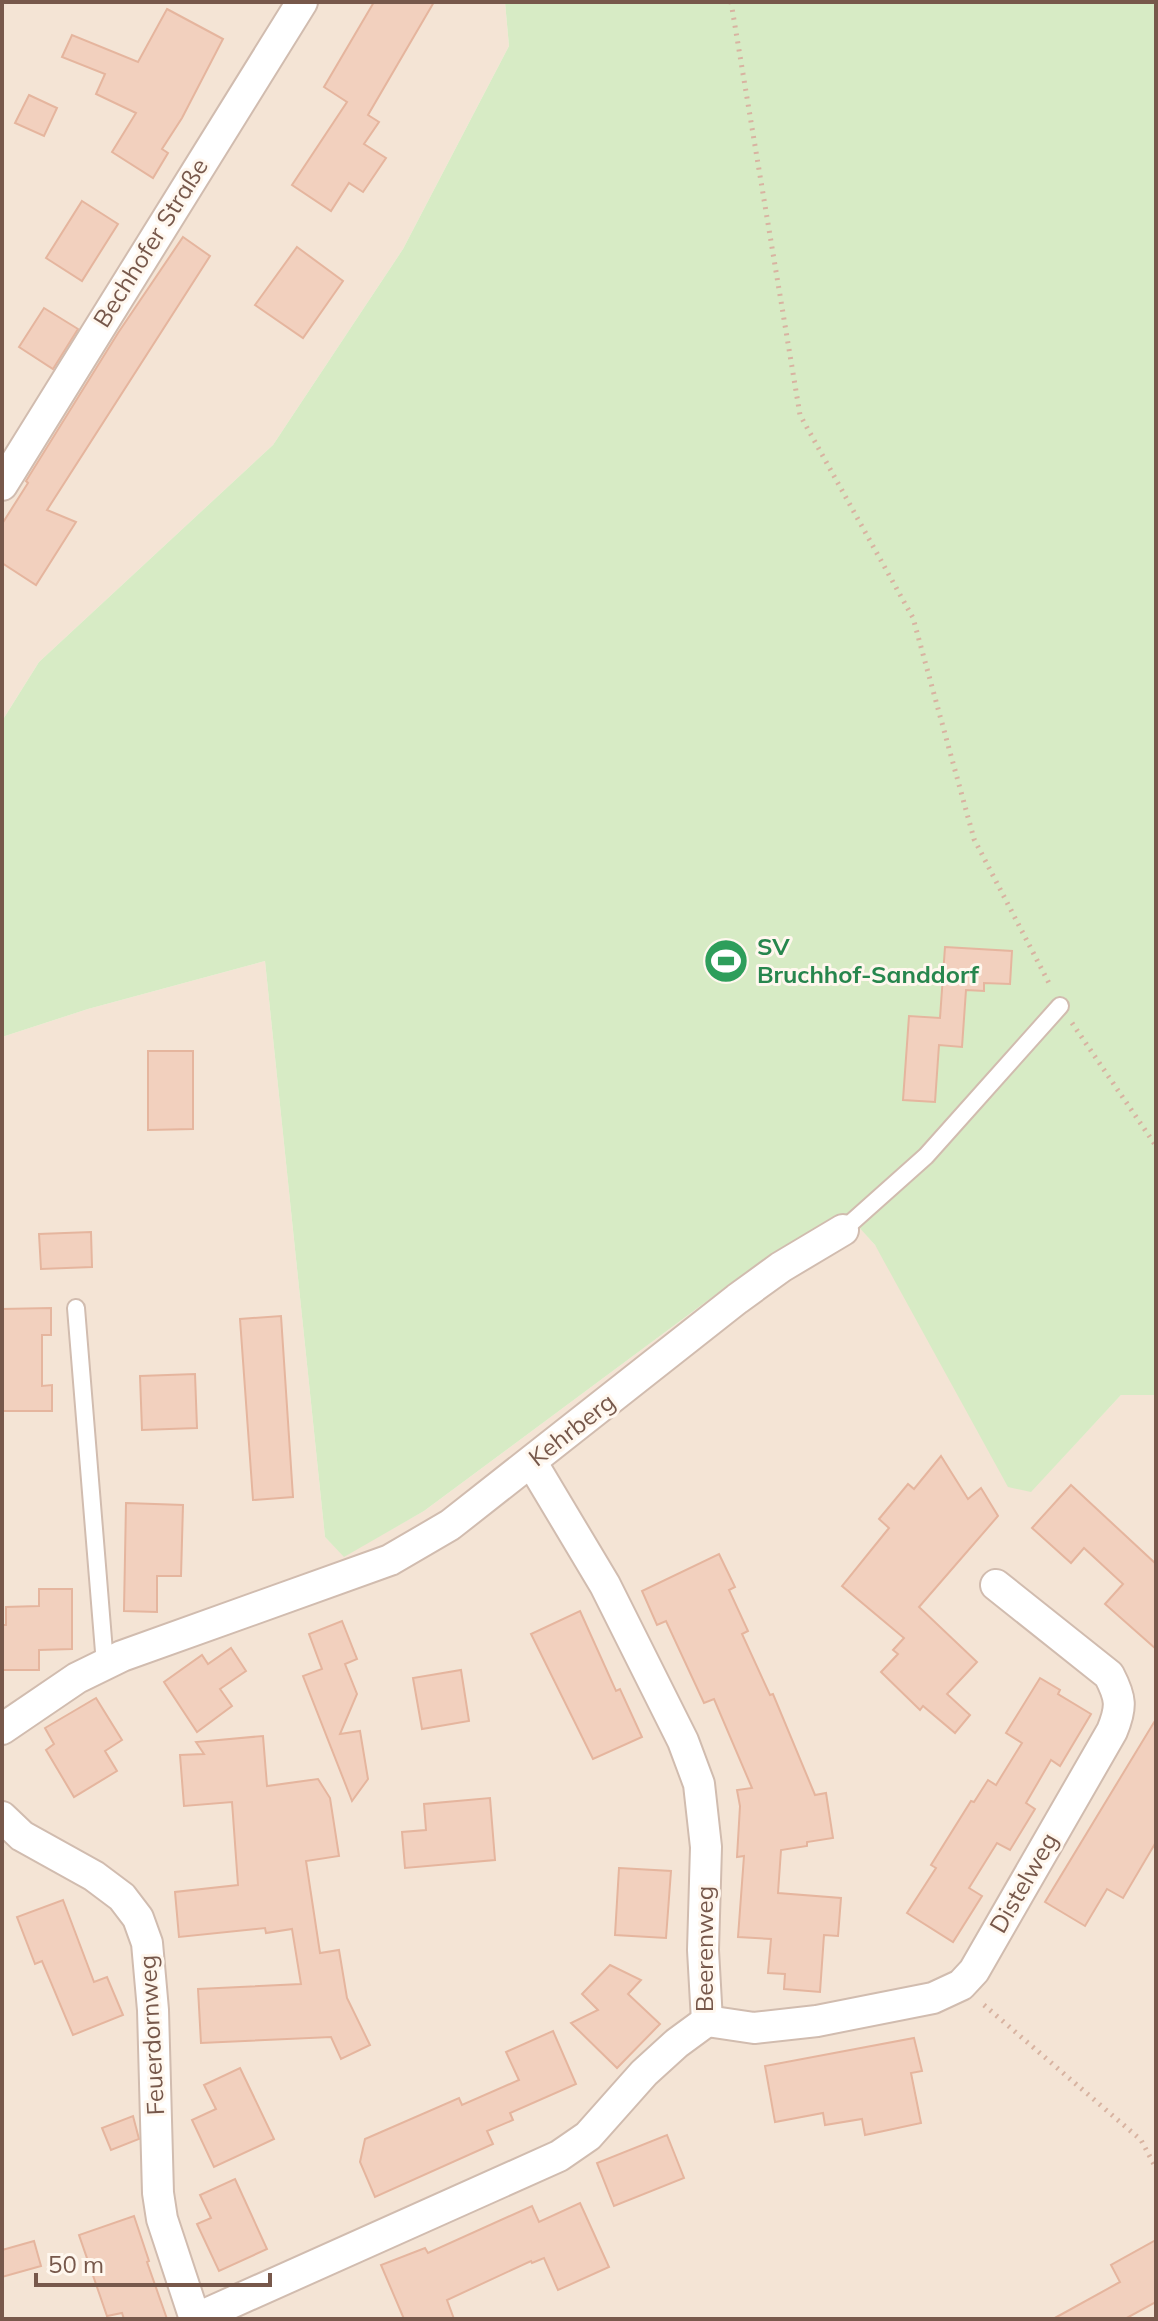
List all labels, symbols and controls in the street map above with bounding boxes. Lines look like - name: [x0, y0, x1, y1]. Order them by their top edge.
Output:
- street label: Bechhofer Straße: [86, 153, 214, 332]
- place label: SV Bruchhof-Sanddorf: [757, 931, 980, 989]
- sports icon: SV Bruchhof-Sanddorf: [702, 937, 750, 985]
- street label: Kehrberg: [522, 1386, 621, 1472]
- street label: Distelweg: [982, 1827, 1064, 1938]
- street label: Beerenweg: [689, 1886, 719, 2012]
- street label: Feuerdornweg: [132, 1954, 170, 2116]
- scale bar: [36, 2237, 270, 2287]
- text: 50 m: [48, 2249, 104, 2279]

